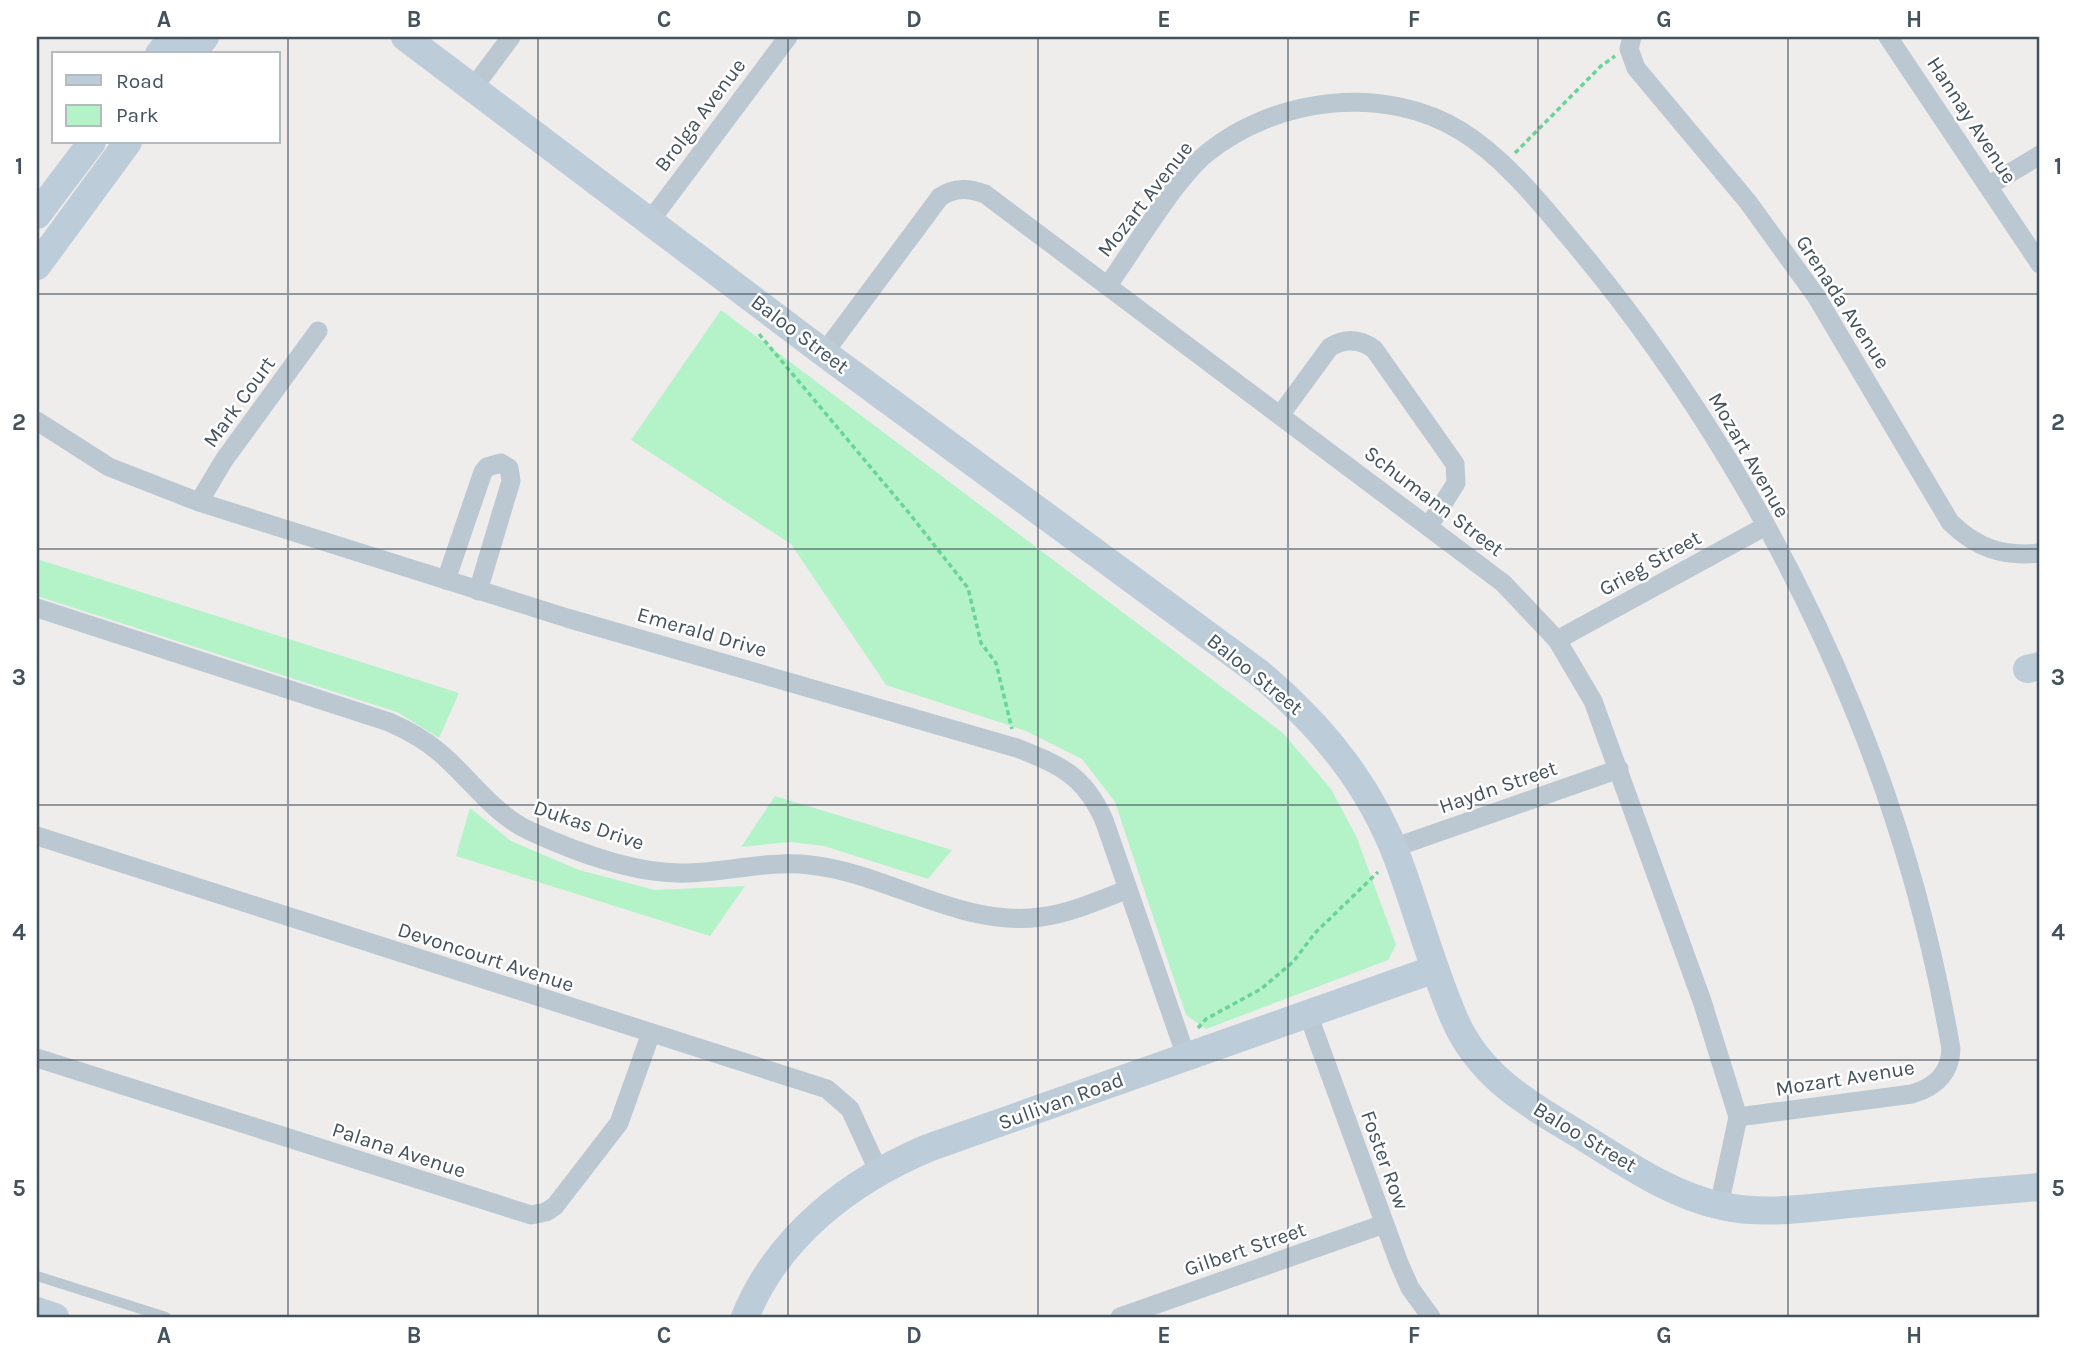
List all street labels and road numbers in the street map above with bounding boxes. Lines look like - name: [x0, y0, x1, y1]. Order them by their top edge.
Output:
- street label: Hannay Avenue: [1922, 52, 2022, 188]
- street label: Brolga Avenue: [650, 54, 750, 176]
- street label: Mozart Avenue: [1092, 136, 1198, 262]
- street label: Grenada Avenue: [1791, 231, 1895, 373]
- street label: Baloo Street: [746, 289, 854, 379]
- street label: Mark Court: [198, 352, 280, 452]
- street label: Mozart Avenue: [1704, 388, 1794, 522]
- street label: Schumann Street: [1360, 441, 1508, 561]
- street label: Grieg Street: [1595, 525, 1705, 601]
- street label: Emerald Drive: [634, 602, 770, 662]
- street label: Baloo Street: [1202, 628, 1308, 720]
- street label: Haydn Street: [1436, 756, 1560, 818]
- street label: Dukas Drive: [531, 795, 647, 855]
- street label: Devoncourt Avenue: [395, 917, 577, 997]
- street label: Mozart Avenue: [1774, 1055, 1916, 1101]
- street label: Sullivan Road: [995, 1067, 1127, 1135]
- street label: Baloo Street: [1529, 1097, 1641, 1177]
- street label: Foster Row: [1356, 1107, 1414, 1213]
- street label: Palana Avenue: [329, 1117, 469, 1183]
- street label: Gilbert Street: [1181, 1217, 1309, 1281]

